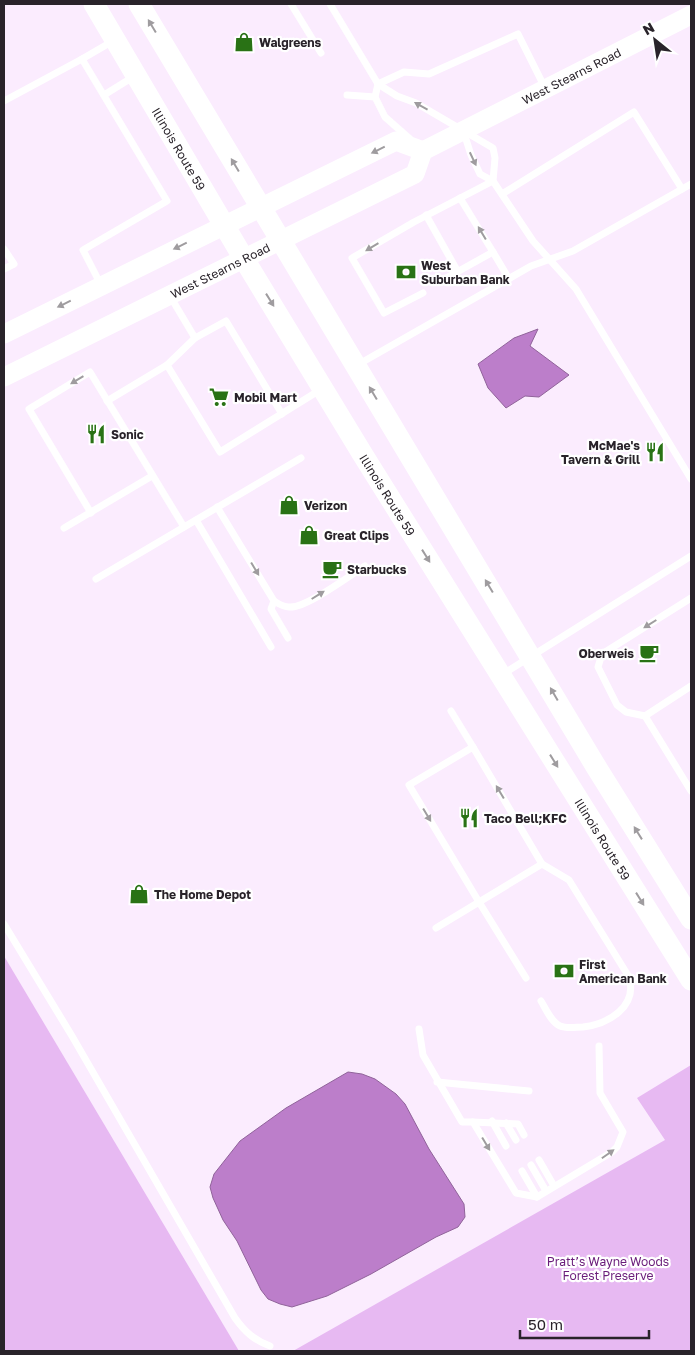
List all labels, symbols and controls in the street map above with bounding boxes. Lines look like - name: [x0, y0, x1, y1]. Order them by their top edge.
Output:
- north arrow: [630, 15, 680, 65]
- one-way arrow: [148, 18, 156, 33]
- text: N: [639, 18, 657, 38]
- shop icon: Walgreens: [233, 31, 255, 53]
- place label: Walgreens: [259, 35, 322, 50]
- street label: West Stearns Road: [519, 44, 623, 107]
- one-way arrow: [414, 102, 428, 110]
- street label: Illinois Route 59: [149, 105, 209, 193]
- one-way arrow: [371, 145, 386, 154]
- one-way arrow: [469, 152, 477, 166]
- one-way arrow: [231, 159, 240, 172]
- one-way arrow: [478, 227, 487, 240]
- street label: West Stearns Road: [168, 239, 272, 301]
- one-way arrow: [173, 242, 188, 250]
- one-way arrow: [366, 242, 379, 251]
- place label: West Suburban Bank: [421, 258, 510, 287]
- bank icon: West Suburban Bank: [395, 261, 417, 283]
- one-way arrow: [265, 293, 275, 307]
- one-way arrow: [57, 300, 71, 308]
- one-way arrow: [70, 376, 83, 385]
- supermarket icon: Mobil Mart: [208, 386, 230, 408]
- one-way arrow: [368, 386, 377, 399]
- place label: Mobil Mart: [234, 390, 297, 405]
- restaurant icon: Sonic: [85, 423, 107, 445]
- place label: Sonic: [111, 427, 144, 442]
- place label: McMae's Tavern & Grill: [561, 438, 640, 467]
- restaurant icon: McMae's Tavern & Grill: [644, 441, 666, 463]
- street label: Illinois Route 59: [357, 451, 419, 538]
- shop icon: Verizon: [278, 494, 300, 516]
- place label: Verizon: [304, 498, 347, 513]
- shop icon: Great Clips: [298, 524, 320, 546]
- place label: Great Clips: [324, 528, 389, 543]
- one-way arrow: [422, 549, 431, 563]
- cafe icon: Starbucks: [321, 558, 343, 580]
- one-way arrow: [250, 562, 259, 575]
- place label: Starbucks: [347, 562, 407, 577]
- one-way arrow: [484, 579, 493, 592]
- one-way arrow: [312, 591, 325, 600]
- one-way arrow: [643, 619, 656, 628]
- cafe icon: Oberweis: [638, 642, 660, 664]
- place label: Oberweis: [578, 646, 634, 661]
- one-way arrow: [549, 687, 558, 700]
- one-way arrow: [550, 754, 559, 767]
- one-way arrow: [495, 786, 504, 799]
- street label: Illinois Route 59: [572, 795, 634, 883]
- restaurant icon: Taco Bell;KFC: [458, 807, 480, 829]
- one-way arrow: [423, 809, 432, 822]
- place label: Taco Bell;KFC: [484, 811, 567, 826]
- one-way arrow: [633, 826, 642, 840]
- shop icon: The Home Depot: [128, 883, 150, 905]
- place label: The Home Depot: [154, 887, 251, 902]
- one-way arrow: [636, 892, 645, 905]
- place label: First American Bank: [579, 957, 667, 986]
- bank icon: First American Bank: [553, 960, 575, 982]
- one-way arrow: [482, 1137, 491, 1150]
- one-way arrow: [601, 1148, 614, 1159]
- park label: Pratt’s Wayne Woods Forest Preserve: [547, 1254, 669, 1283]
- scale bar: [520, 1308, 649, 1340]
- text: 50 m: [528, 1315, 563, 1333]

